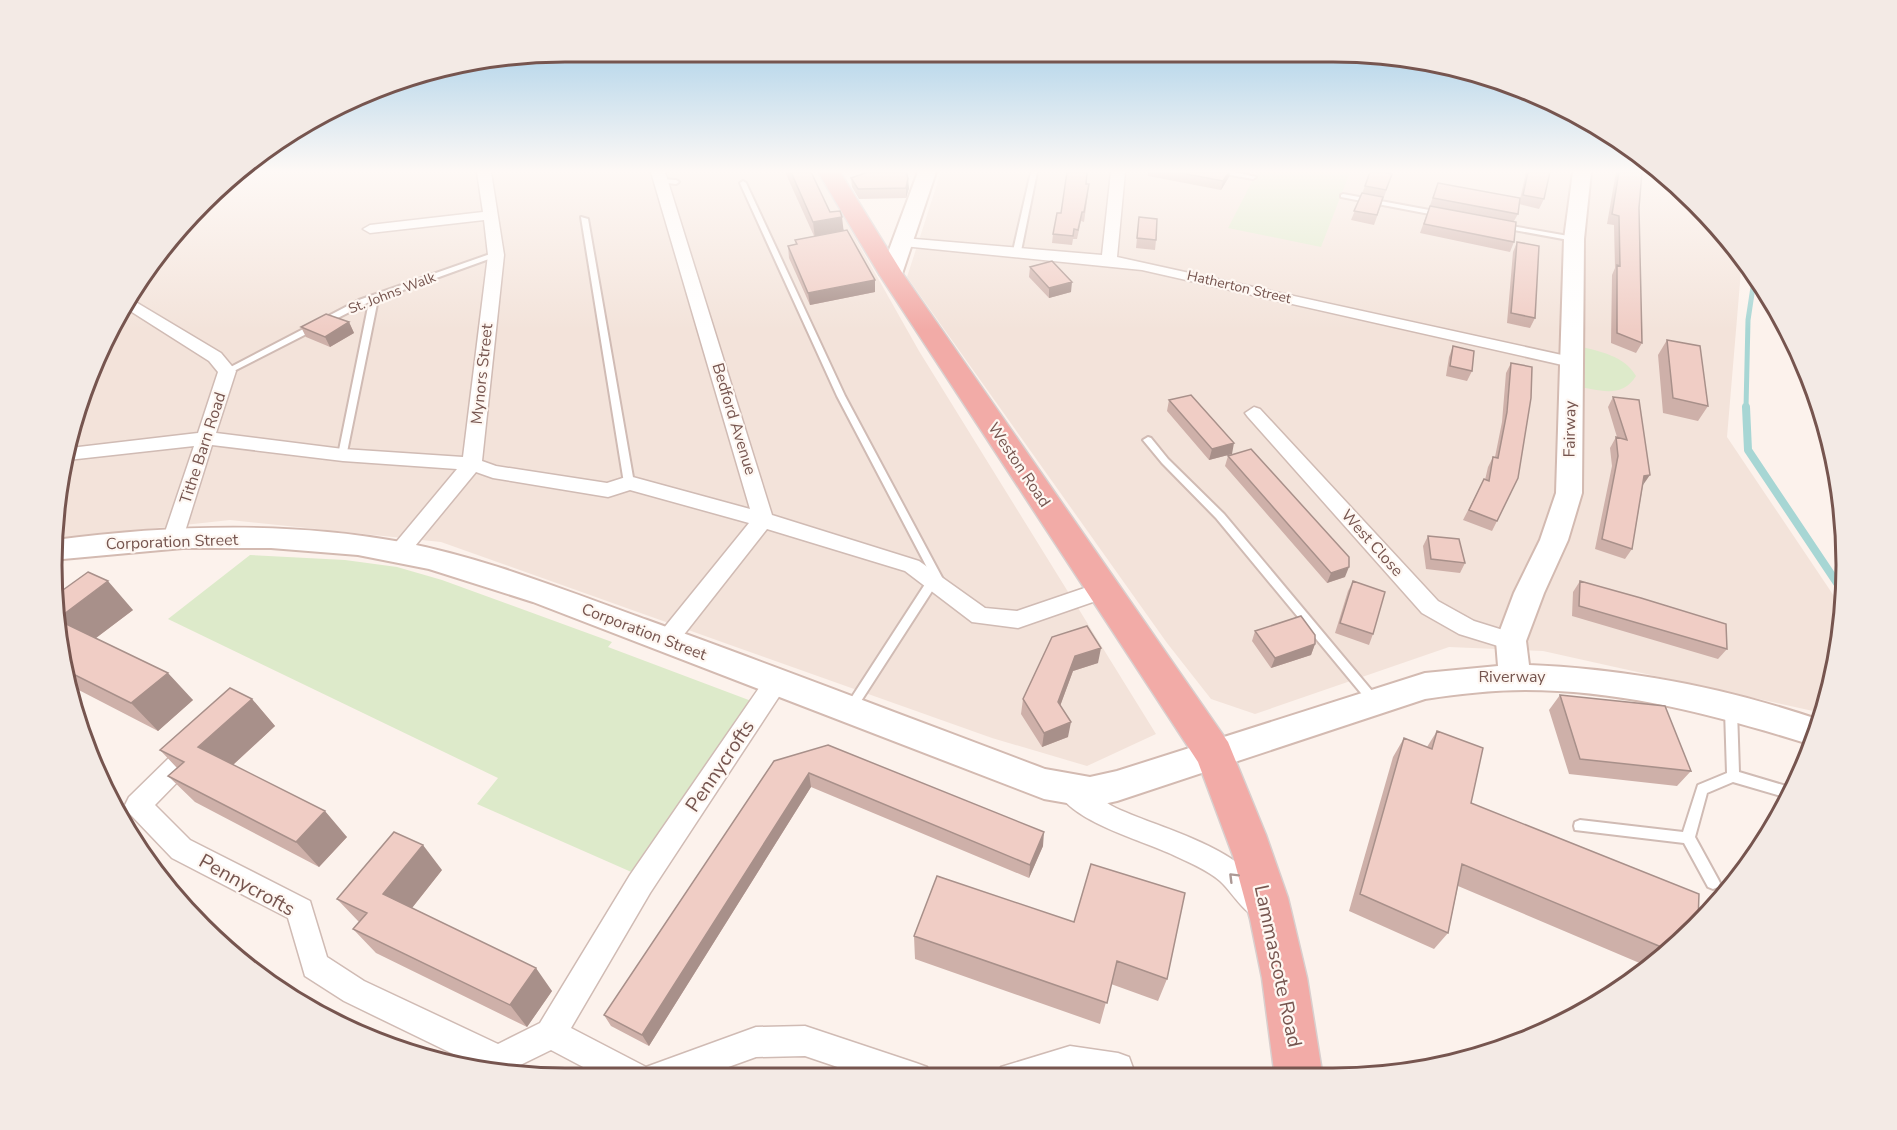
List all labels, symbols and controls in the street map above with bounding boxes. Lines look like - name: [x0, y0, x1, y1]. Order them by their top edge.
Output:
- street label: Hatherton Street: [1185, 266, 1293, 308]
- street label: St. Johns Walk: [346, 267, 439, 318]
- street label: Mynors Street: [466, 322, 498, 425]
- street label: Bedford Avenue: [706, 360, 762, 478]
- street label: Tithe Barn Road: [175, 389, 231, 507]
- street label: Fairway: [1559, 400, 1582, 458]
- street label: Weston Road: [983, 418, 1055, 512]
- street label: West Close: [1336, 505, 1408, 581]
- street label: Corporation Street: [106, 529, 239, 555]
- street label: Corporation Street: [578, 598, 710, 666]
- street label: Riverway: [1478, 666, 1546, 688]
- street label: Pennycrofts: [679, 715, 761, 817]
- street label: Pennycrofts: [194, 848, 300, 922]
- one-way arrow: [1229, 873, 1240, 884]
- street label: Lammascote Road: [1248, 882, 1308, 1050]

